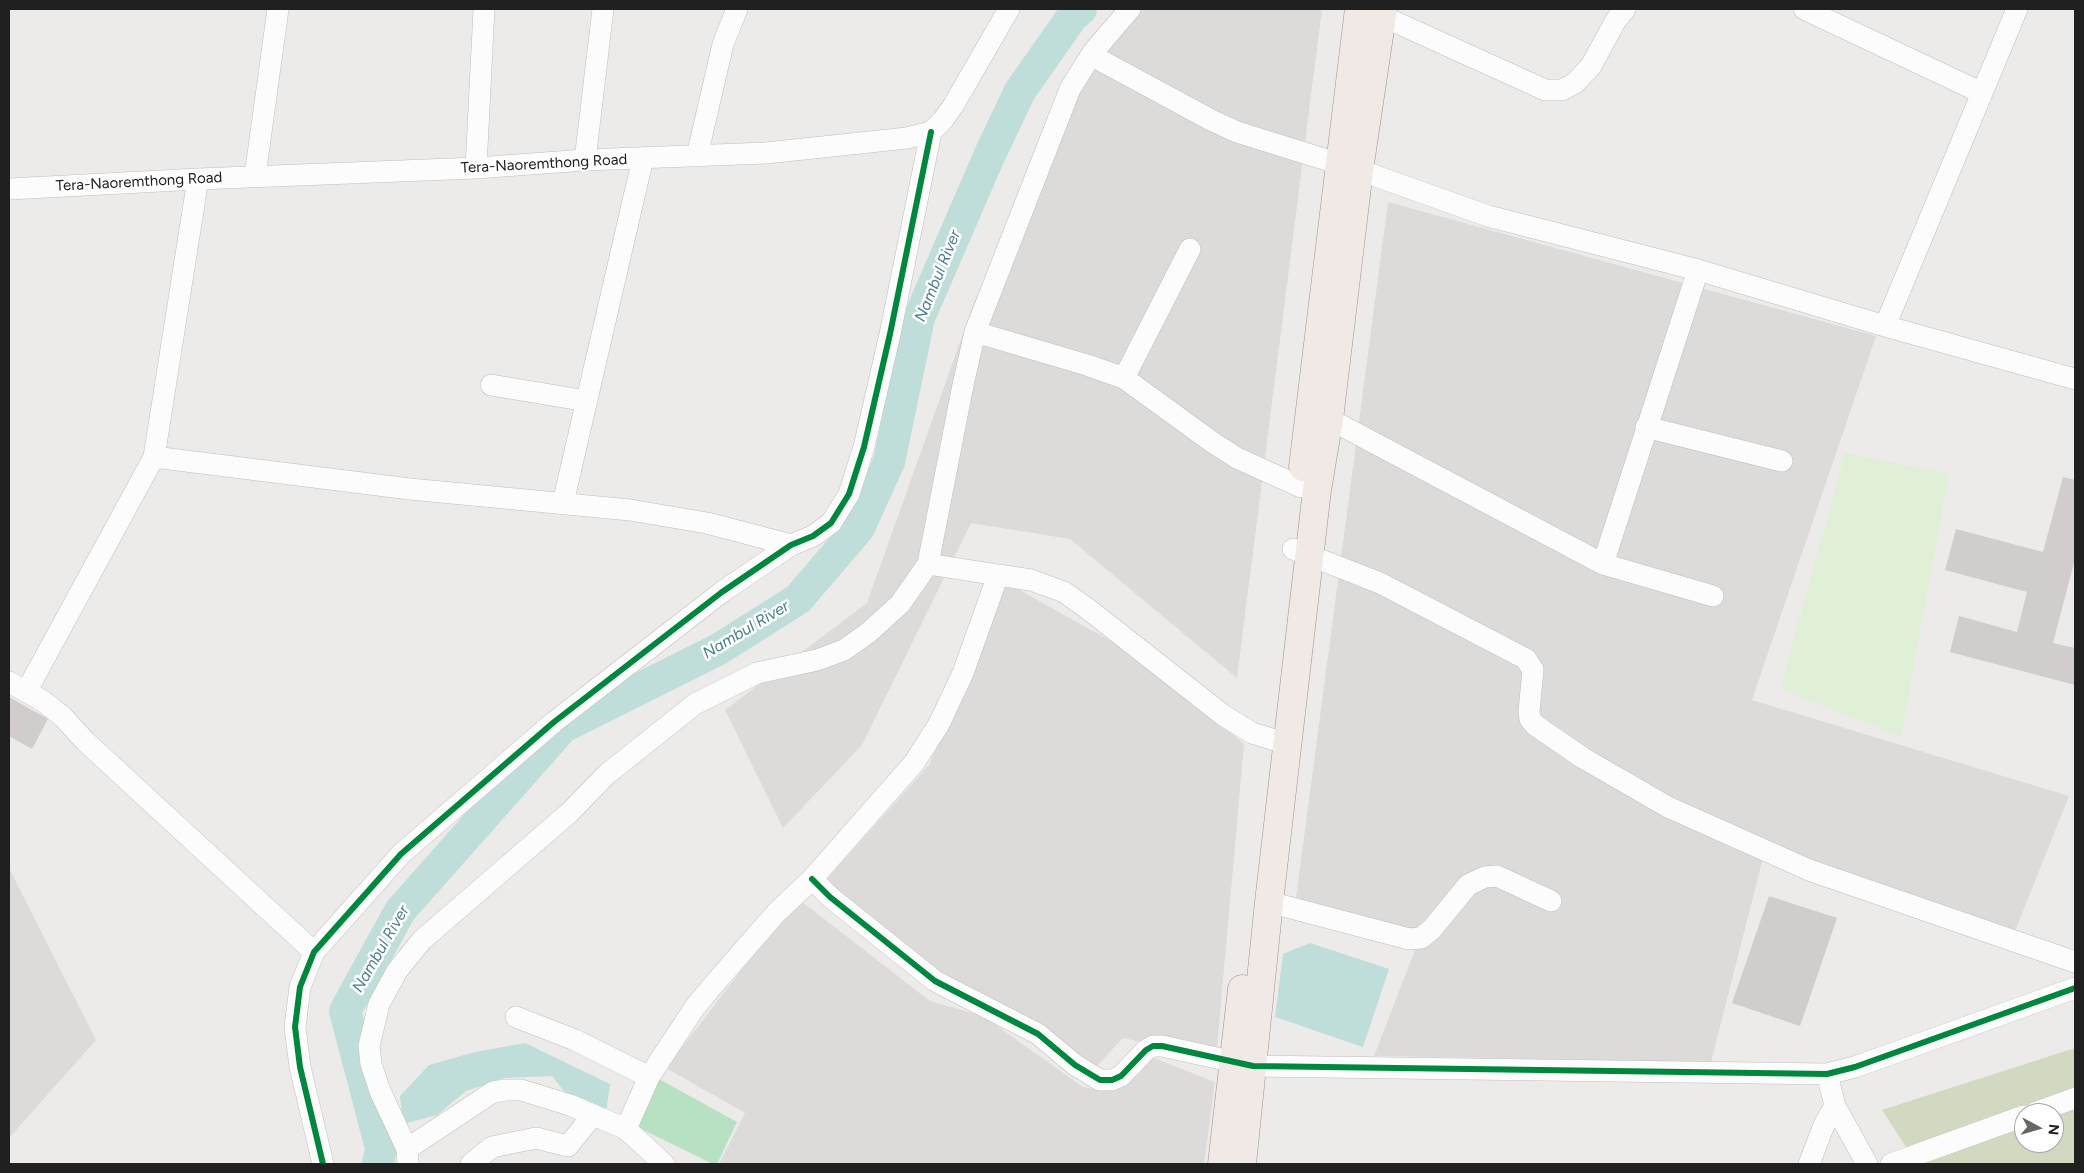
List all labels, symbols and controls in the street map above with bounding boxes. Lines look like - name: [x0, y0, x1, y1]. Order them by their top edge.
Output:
- street label: Tera-Naoremthong Road: [460, 151, 628, 177]
- street label: Tera-Naoremthong Road: [55, 169, 223, 195]
- water label: Nambul River: [911, 227, 965, 325]
- water label: Nambul River: [699, 597, 793, 663]
- water label: Nambul River: [348, 902, 414, 996]
- north arrow: [2014, 1103, 2064, 1153]
- text: N: [2044, 1123, 2062, 1136]

